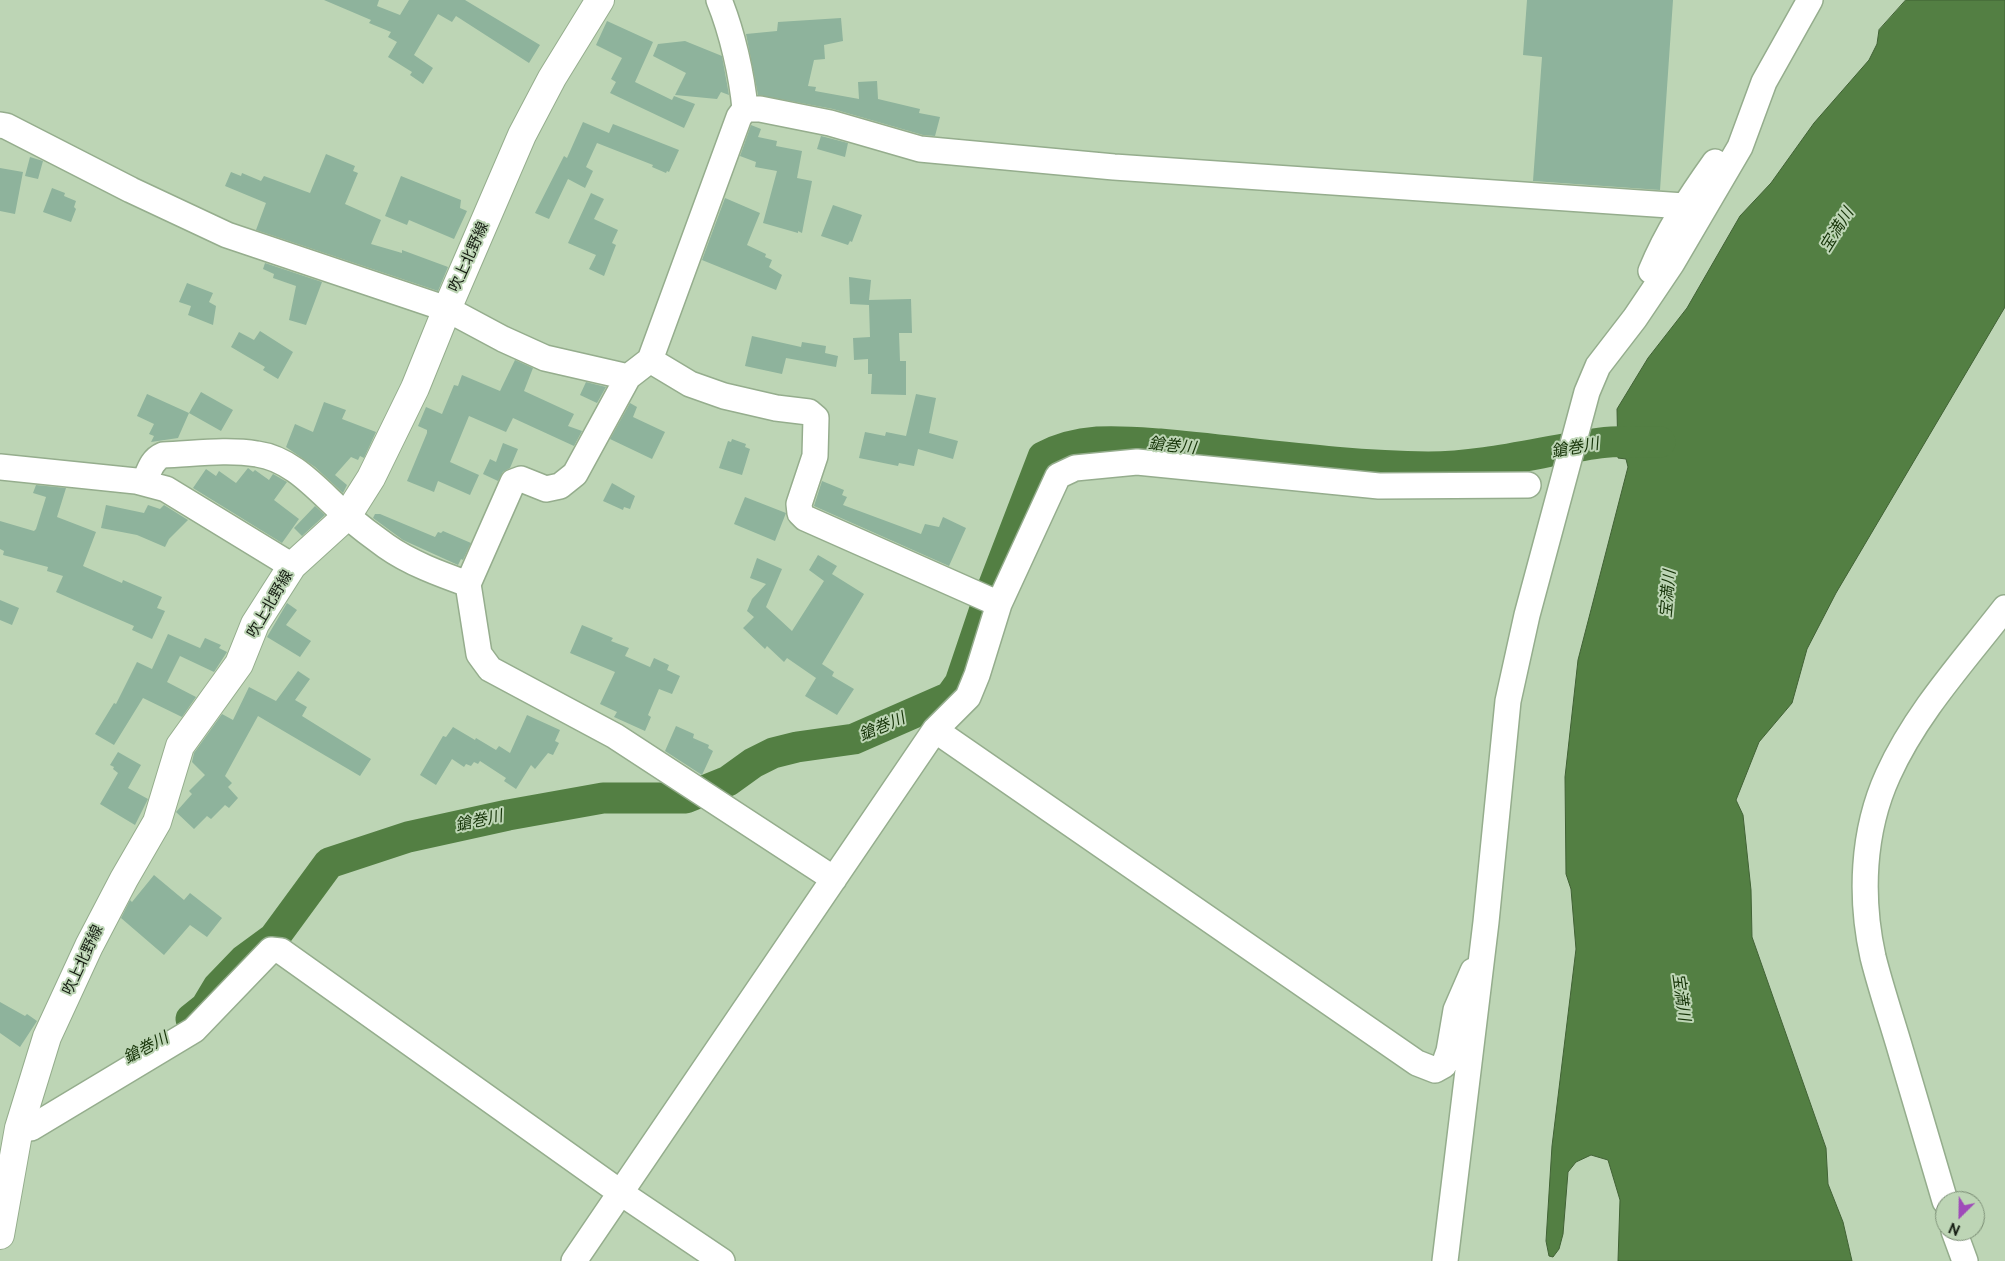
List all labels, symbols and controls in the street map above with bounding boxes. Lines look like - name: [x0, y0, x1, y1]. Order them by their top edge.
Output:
- water label: 宝満川: [1816, 205, 1858, 255]
- street label: 吹上北野線: [446, 219, 492, 295]
- water label: 鎗巻川: [1147, 434, 1197, 458]
- water label: 鎗巻川: [1550, 434, 1600, 462]
- street label: 吹上北野線: [243, 567, 297, 641]
- water label: 宝満川: [1656, 569, 1680, 619]
- water label: 鎗巻川: [856, 709, 908, 745]
- water label: 鎗巻川: [454, 807, 504, 835]
- street label: 吹上北野線: [59, 922, 107, 998]
- water label: 宝満川: [1668, 972, 1694, 1022]
- water label: 鎗巻川: [120, 1028, 172, 1068]
- north arrow: [1935, 1191, 1985, 1241]
- text: N: [1946, 1219, 1963, 1238]

